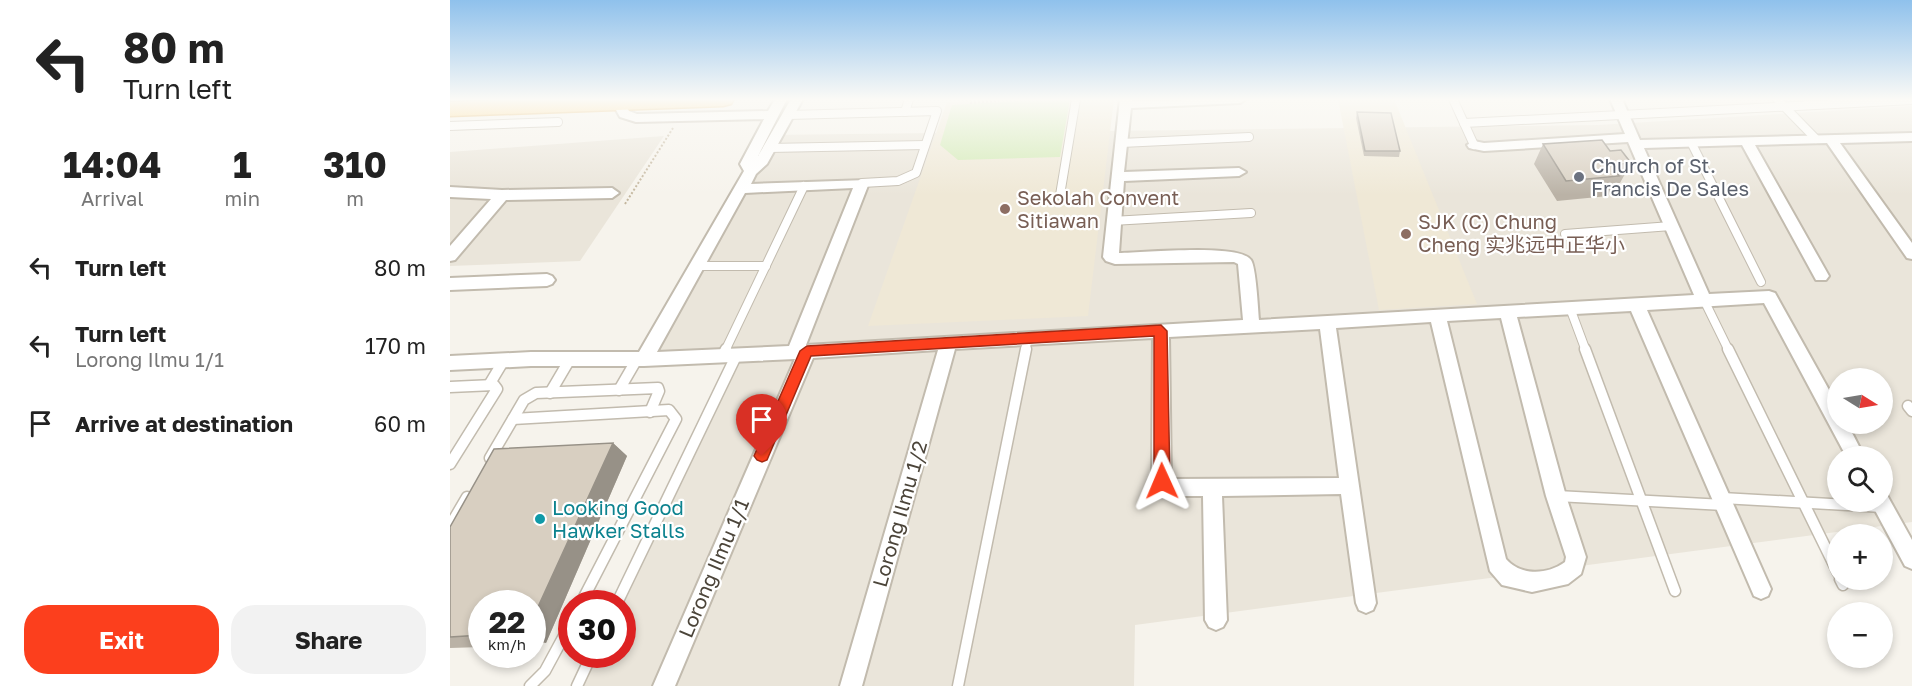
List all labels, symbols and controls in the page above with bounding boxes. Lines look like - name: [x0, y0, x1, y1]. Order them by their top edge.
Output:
- text: 80 m: [123, 22, 224, 72]
- icon: left: [24, 24, 102, 102]
- text: Turn left: [123, 73, 232, 105]
- text: 14:04: [63, 143, 162, 186]
- text: 1: [233, 143, 252, 186]
- text: 310: [323, 143, 387, 186]
- place label: Church of St. Francis De Sales: [1591, 153, 1749, 200]
- marker: Church of St. Francis De Sales: [1572, 170, 1586, 184]
- place label: Sekolah Convent Sitiawan: [1017, 185, 1179, 232]
- text: Arrival: [81, 186, 144, 210]
- text: min: [225, 186, 260, 210]
- text: m: [346, 186, 364, 210]
- marker: Sekolah Convent Sitiawan: [998, 202, 1012, 216]
- place label: SJK (C) Chung Cheng 实兆远中正华小: [1418, 209, 1625, 256]
- marker: SJK (C) Chung Cheng 实兆远中正华小: [1399, 227, 1413, 241]
- icon: left: [24, 251, 57, 284]
- text: Turn left: [75, 254, 166, 281]
- text: 80 m: [374, 254, 426, 281]
- text: Turn left: [75, 320, 166, 347]
- icon: left: [24, 329, 57, 362]
- text: 170 m: [365, 332, 426, 359]
- text: Lorong Ilmu 1/1: [75, 347, 224, 371]
- north arrow: [1827, 368, 1893, 434]
- map controls: [1827, 368, 1893, 668]
- pin: [736, 394, 787, 456]
- icon: arrive: [745, 403, 778, 436]
- icon: arrive: [24, 407, 57, 440]
- text: Arrive at destination: [75, 410, 293, 437]
- text: 60 m: [374, 410, 426, 437]
- street label: Lorong Ilmu 1/2: [867, 438, 931, 590]
- button: search: [1827, 446, 1893, 512]
- position arrow: [1130, 449, 1194, 513]
- street label: Lorong Ilmu 1/1: [673, 494, 753, 641]
- place label: Looking Good Hawker Stalls: [552, 495, 685, 542]
- marker: Looking Good Hawker Stalls: [533, 512, 547, 526]
- button: +: [1827, 524, 1893, 590]
- speed limit sign: 30: [558, 590, 636, 668]
- button: −: [1827, 602, 1893, 668]
- text: 22: [489, 604, 525, 640]
- button: Exit: [24, 605, 219, 674]
- button: Share: [231, 605, 426, 674]
- text: km/h: [488, 635, 526, 653]

